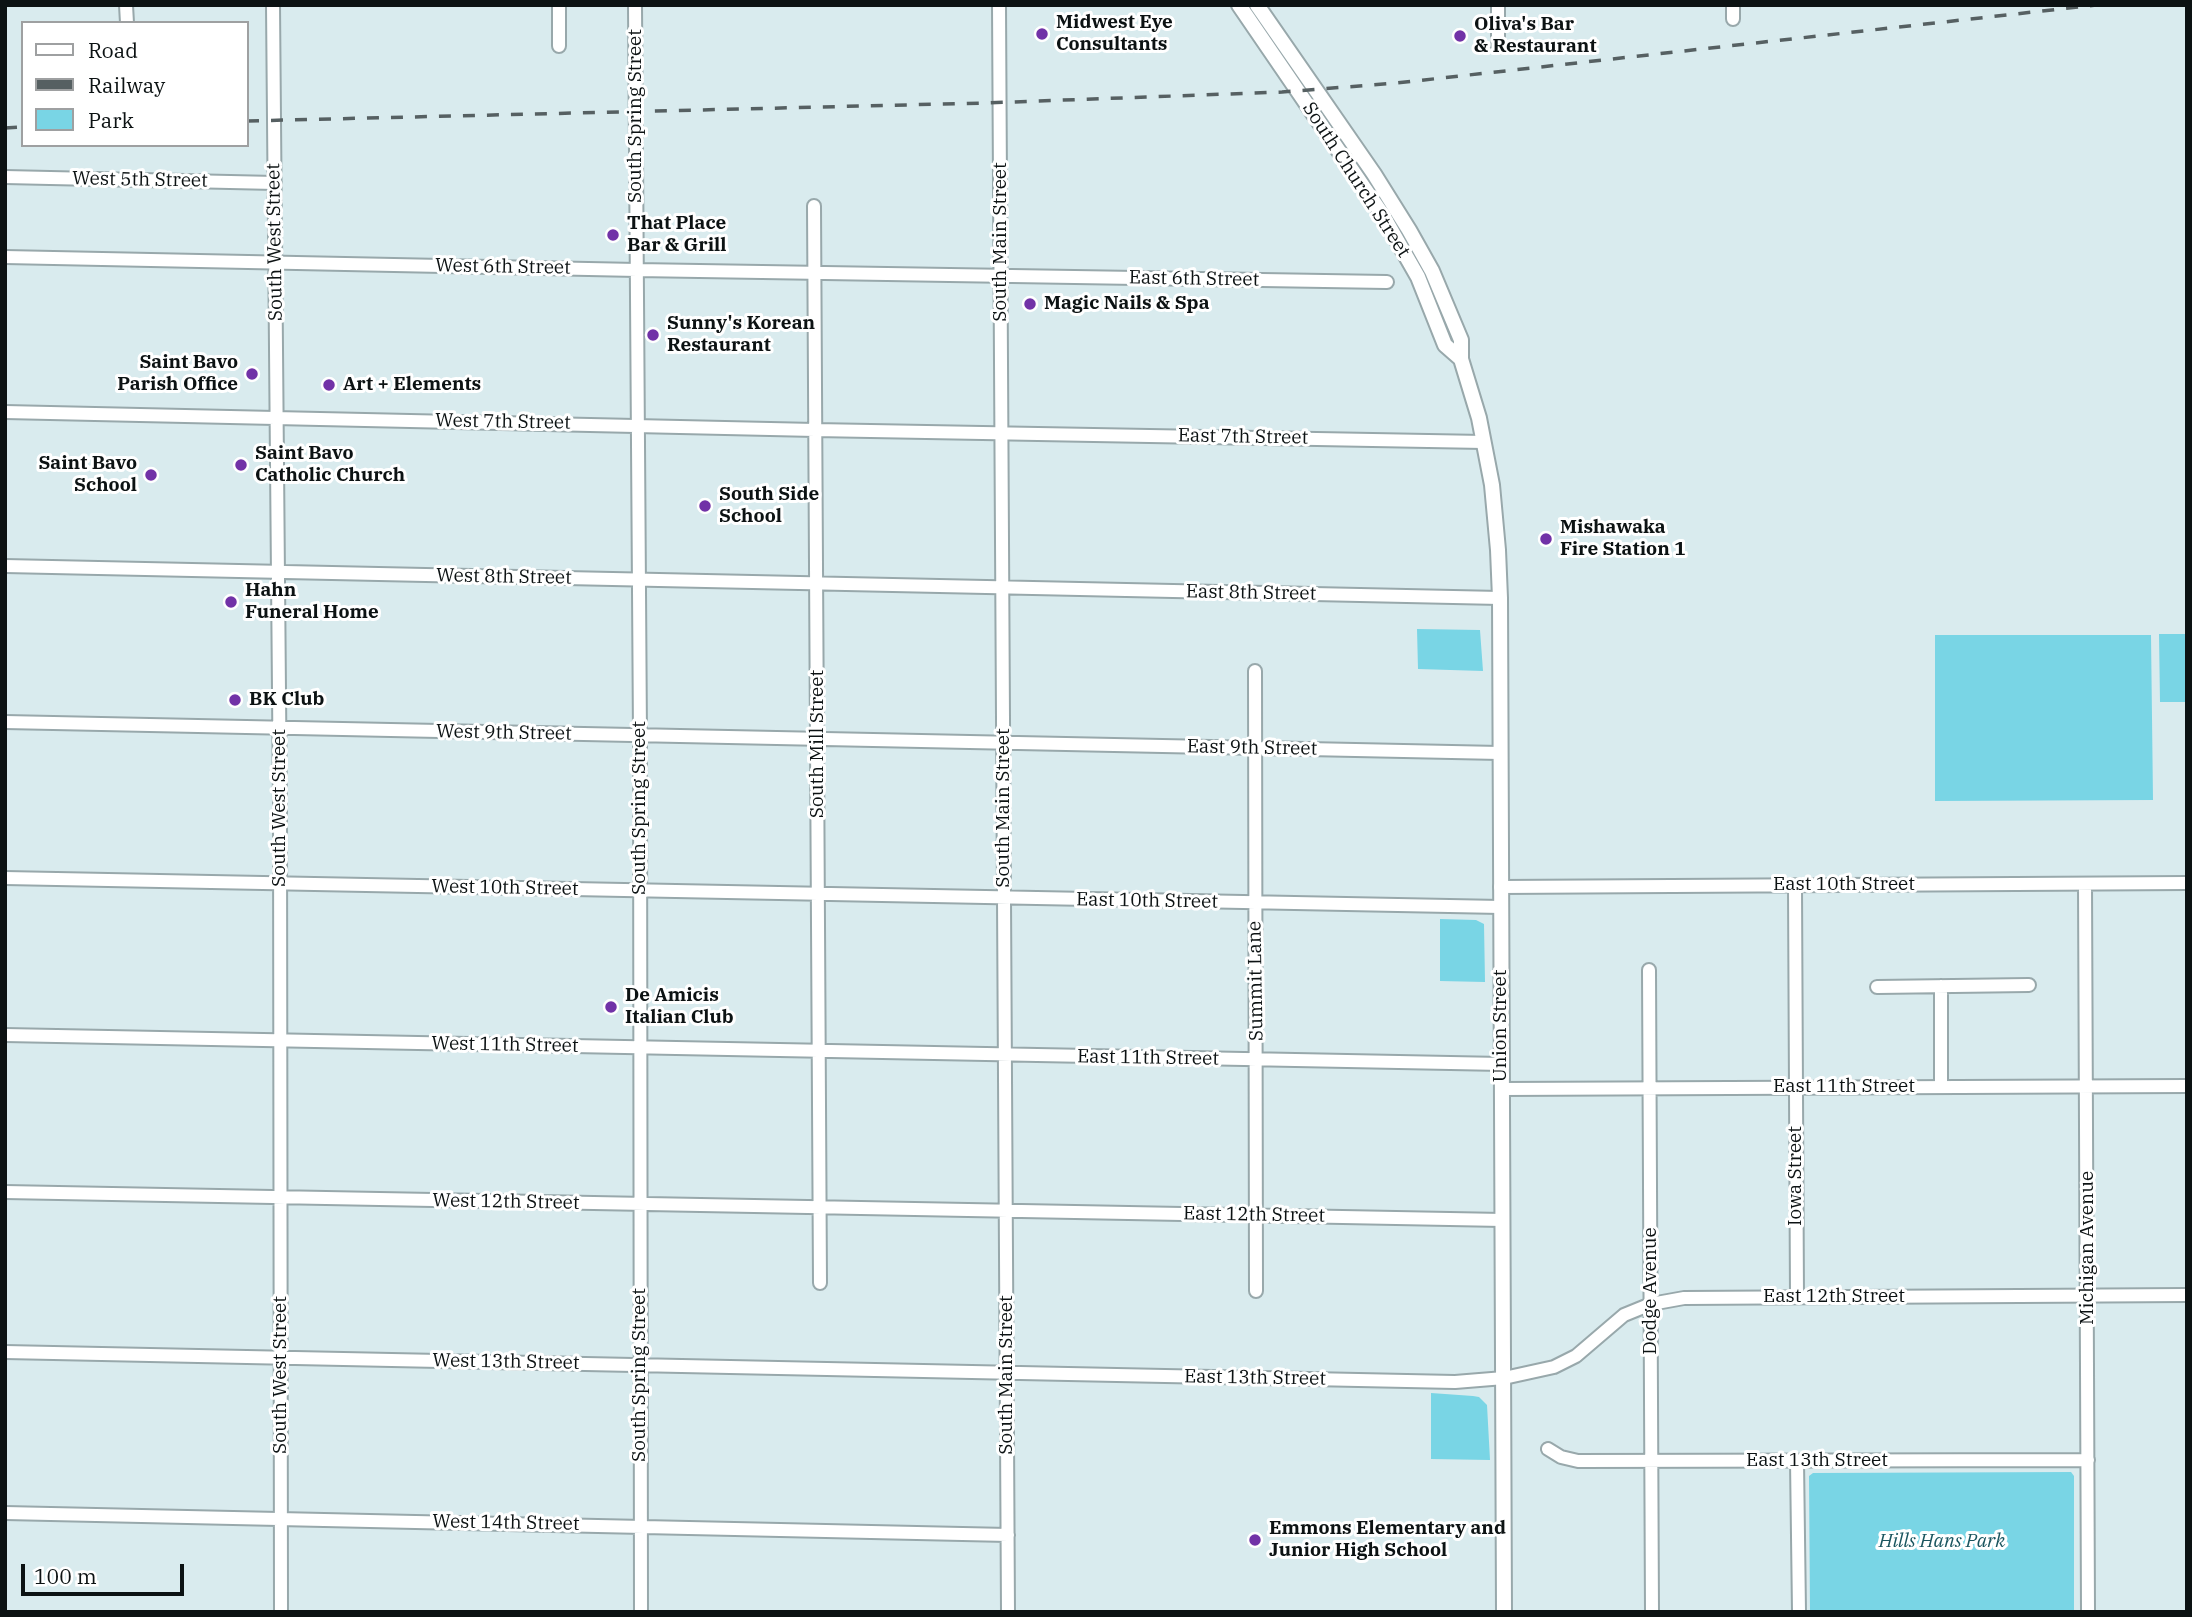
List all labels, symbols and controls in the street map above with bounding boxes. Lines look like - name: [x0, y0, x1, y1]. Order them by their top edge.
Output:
- place label: Midwest Eye Consultants: [1056, 12, 1173, 56]
- place label: Oliva's Bar & Restaurant: [1474, 14, 1596, 58]
- legend: [21, 21, 248, 147]
- marker: Midwest Eye Consultants: [1034, 26, 1050, 42]
- marker: Oliva's Bar & Restaurant: [1452, 28, 1468, 44]
- street label: South Spring Street: [625, 29, 647, 203]
- text: Road: [88, 36, 138, 64]
- text: Railway: [88, 71, 165, 99]
- street label: South Church Street: [1297, 98, 1415, 262]
- text: Park: [88, 106, 134, 134]
- street label: South Main Street: [990, 162, 1012, 322]
- street label: South West Street: [262, 163, 288, 321]
- street label: West 5th Street: [72, 167, 208, 193]
- place label: That Place Bar & Grill: [627, 213, 726, 257]
- marker: That Place Bar & Grill: [605, 227, 621, 243]
- street label: West 6th Street: [435, 254, 571, 280]
- street label: East 6th Street: [1129, 266, 1259, 292]
- place label: Magic Nails & Spa: [1044, 293, 1210, 315]
- marker: Magic Nails & Spa: [1022, 296, 1038, 312]
- place label: Sunny's Korean Restaurant: [667, 313, 815, 357]
- marker: Sunny's Korean Restaurant: [645, 327, 661, 343]
- place label: Saint Bavo Parish Office: [117, 352, 238, 396]
- marker: Saint Bavo Parish Office: [244, 366, 260, 382]
- place label: Art + Elements: [343, 374, 481, 396]
- marker: Art + Elements: [321, 377, 337, 393]
- street label: West 7th Street: [435, 409, 571, 435]
- street label: East 7th Street: [1178, 424, 1308, 450]
- place label: Saint Bavo Catholic Church: [255, 443, 405, 487]
- place label: Saint Bavo School: [38, 453, 137, 497]
- marker: Saint Bavo Catholic Church: [233, 457, 249, 473]
- marker: Saint Bavo School: [143, 467, 159, 483]
- place label: South Side School: [719, 484, 819, 528]
- marker: South Side School: [697, 498, 713, 514]
- place label: Mishawaka Fire Station 1: [1560, 517, 1686, 561]
- marker: Mishawaka Fire Station 1: [1538, 531, 1554, 547]
- street label: West 8th Street: [436, 564, 572, 590]
- place label: Hahn Funeral Home: [245, 580, 379, 624]
- street label: East 8th Street: [1186, 580, 1316, 606]
- marker: Hahn Funeral Home: [223, 594, 239, 610]
- street label: South Mill Street: [807, 670, 829, 818]
- place label: BK Club: [249, 689, 324, 711]
- marker: BK Club: [227, 692, 243, 708]
- street label: West 9th Street: [436, 720, 572, 746]
- street label: South Spring Street: [629, 721, 651, 895]
- street label: South Main Street: [993, 728, 1015, 888]
- street label: South West Street: [269, 729, 291, 887]
- street label: East 9th Street: [1187, 735, 1317, 761]
- street label: East 10th Street: [1773, 874, 1915, 896]
- street label: West 10th Street: [431, 875, 579, 901]
- street label: East 10th Street: [1076, 888, 1218, 914]
- street label: Summit Lane: [1244, 921, 1268, 1041]
- street label: Union Street: [1490, 970, 1512, 1082]
- place label: De Amicis Italian Club: [625, 985, 734, 1029]
- marker: De Amicis Italian Club: [603, 999, 619, 1015]
- street label: West 11th Street: [431, 1032, 579, 1058]
- street label: East 11th Street: [1077, 1045, 1219, 1071]
- street label: East 11th Street: [1773, 1076, 1915, 1098]
- street label: Iowa Street: [1785, 1126, 1807, 1226]
- street label: Michigan Avenue: [2077, 1171, 2099, 1325]
- street label: West 12th Street: [432, 1189, 580, 1215]
- street label: East 12th Street: [1183, 1202, 1325, 1228]
- street label: Dodge Avenue: [1640, 1227, 1662, 1355]
- street label: East 12th Street: [1763, 1286, 1905, 1308]
- street label: South Spring Street: [629, 1288, 651, 1462]
- street label: South Main Street: [996, 1295, 1018, 1455]
- street label: South West Street: [270, 1296, 292, 1454]
- street label: West 13th Street: [432, 1349, 580, 1375]
- street label: East 13th Street: [1184, 1365, 1326, 1391]
- street label: East 13th Street: [1746, 1450, 1888, 1472]
- street label: West 14th Street: [432, 1510, 580, 1536]
- place label: Emmons Elementary and Junior High School: [1269, 1518, 1506, 1562]
- park label: Hills Hans Park: [1879, 1531, 2005, 1553]
- marker: Emmons Elementary and Junior High School: [1247, 1532, 1263, 1548]
- scale bar: [24, 1550, 187, 1594]
- text: 100 m: [34, 1562, 97, 1590]

